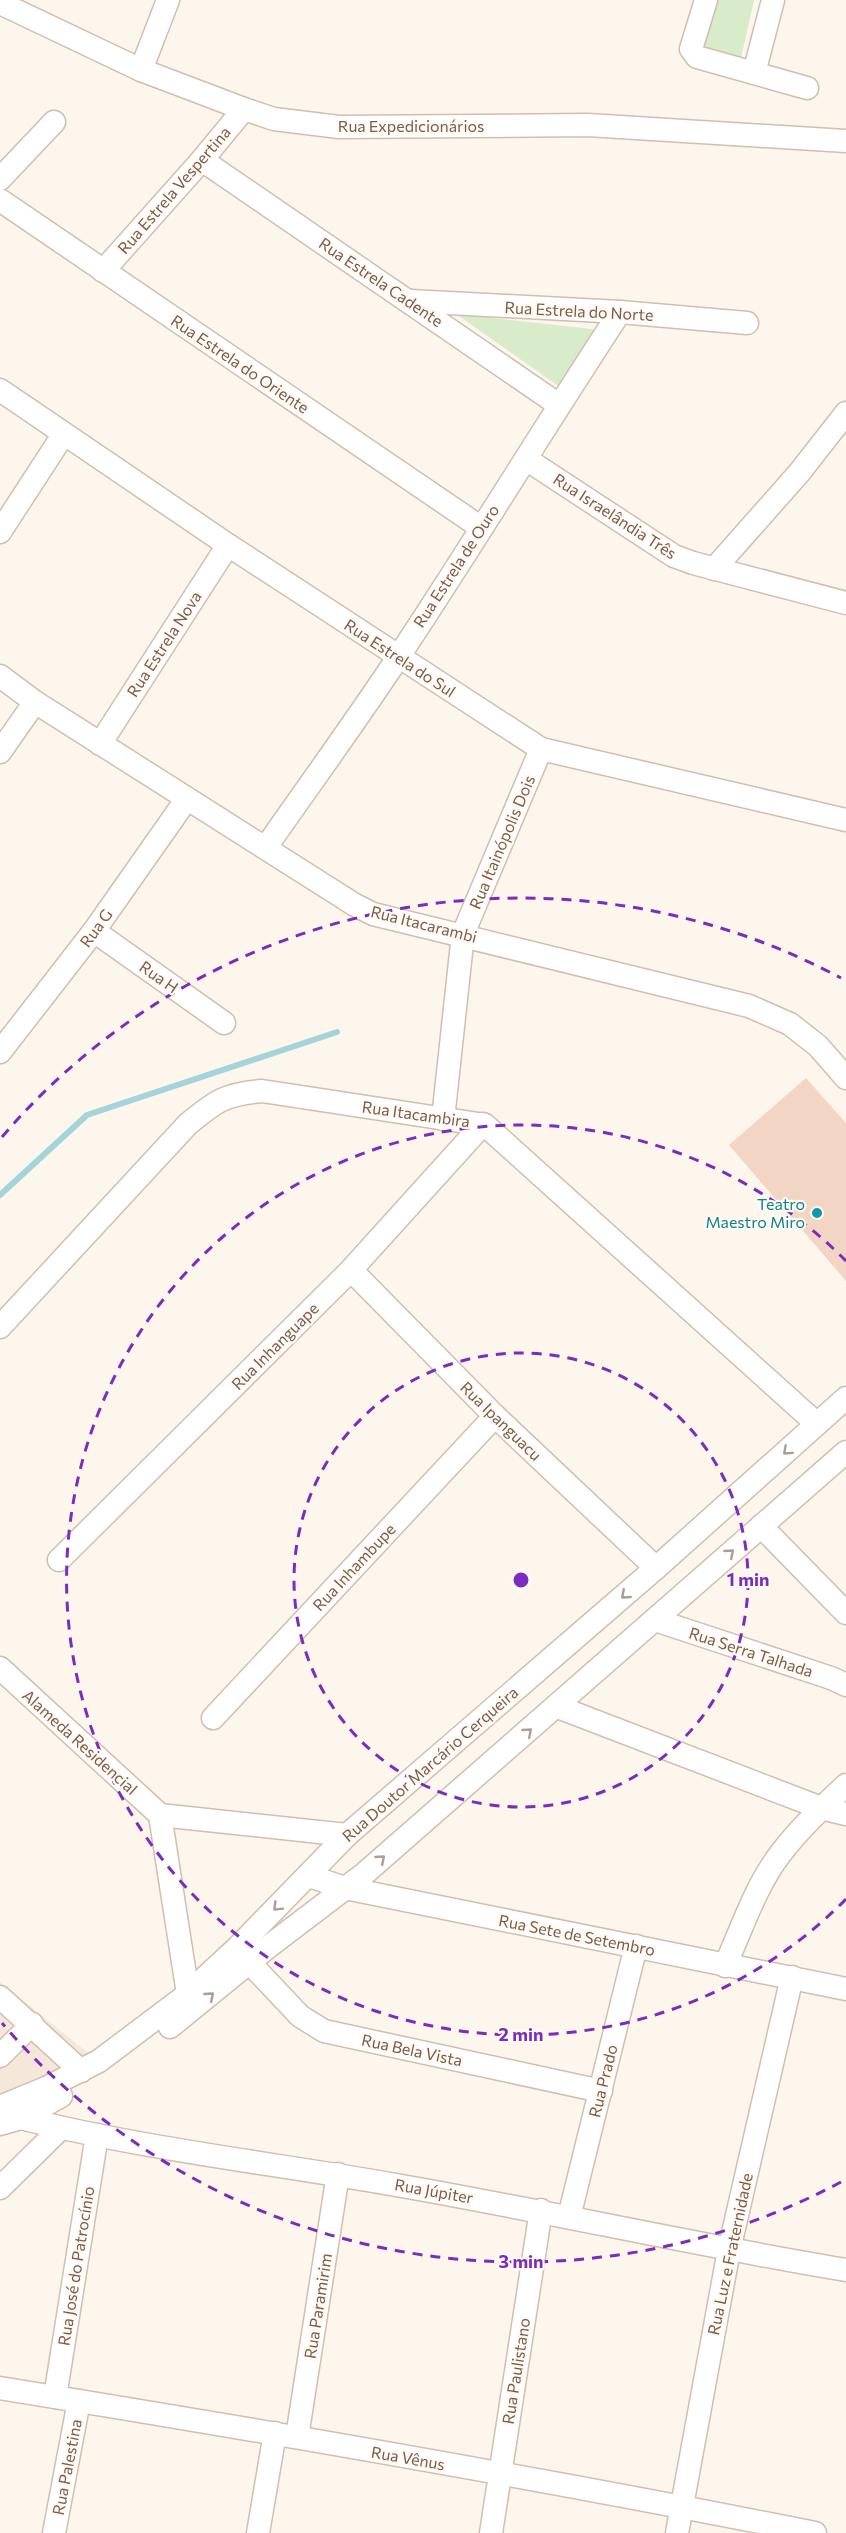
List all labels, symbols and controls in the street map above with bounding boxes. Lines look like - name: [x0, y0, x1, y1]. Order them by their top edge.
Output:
- street label: Rua Expedicionários: [338, 116, 484, 135]
- street label: Rua Estrela Vespertina: [113, 122, 234, 257]
- street label: Rua Estrela Cadente: [316, 233, 447, 330]
- street label: Rua Estrela do Norte: [504, 297, 654, 324]
- street label: Rua Estrela do Oriente: [168, 310, 313, 417]
- street label: Rua Israelândia Três: [550, 469, 680, 562]
- street label: Rua Estrela de Ouro: [409, 501, 502, 631]
- street label: Rua Estrela Nova: [122, 587, 205, 700]
- street label: Rua Estrela do Sul: [341, 615, 459, 701]
- street label: Rua Itainópolis Dois: [465, 772, 538, 912]
- street label: Rua Itacarambi: [369, 901, 479, 946]
- street label: Rua G: [75, 905, 116, 951]
- street label: Rua H: [136, 956, 182, 997]
- street label: Rua Itacambira: [361, 1097, 471, 1130]
- place label: Teatro Maestro Miro: [705, 1194, 805, 1231]
- marker: Teatro Maestro Miro: [810, 1206, 824, 1220]
- street label: Rua Inhanguape: [227, 1298, 322, 1393]
- street label: Rua Ipanguacu: [457, 1377, 546, 1464]
- one-way arrow: [783, 1444, 793, 1455]
- street label: Rua Inhambupe: [308, 1519, 399, 1614]
- one-way arrow: [723, 1549, 734, 1560]
- text: 1 min: [727, 1568, 769, 1590]
- centre of rings: [511, 1570, 531, 1590]
- one-way arrow: [621, 1588, 632, 1599]
- street label: Rua Serra Talhada: [687, 1623, 816, 1681]
- street label: Rua Doutor Marcário Cerqueira: [338, 1682, 521, 1845]
- street label: Alameda Residencial: [19, 1685, 142, 1798]
- one-way arrow: [521, 1728, 532, 1739]
- one-way arrow: [374, 1856, 385, 1867]
- one-way arrow: [274, 1900, 285, 1911]
- street label: Rua Sete de Setembro: [497, 1910, 657, 1959]
- one-way arrow: [203, 1992, 214, 2003]
- text: 2 min: [499, 2023, 543, 2045]
- street label: Rua Bela Vista: [360, 2030, 464, 2069]
- street label: Rua Prado: [584, 2042, 621, 2119]
- street label: Rua Luz e Fraternidade: [703, 2171, 756, 2337]
- street label: Rua Júpiter: [393, 2174, 475, 2207]
- street label: Rua José do Patrocínio: [54, 2185, 97, 2347]
- text: 3 min: [498, 2250, 544, 2272]
- street label: Rua Paramirim: [300, 2252, 335, 2360]
- street label: Rua Paulistano: [498, 2316, 533, 2425]
- street label: Rua Palestina: [48, 2417, 85, 2517]
- street label: Rua Vênus: [370, 2442, 447, 2473]

